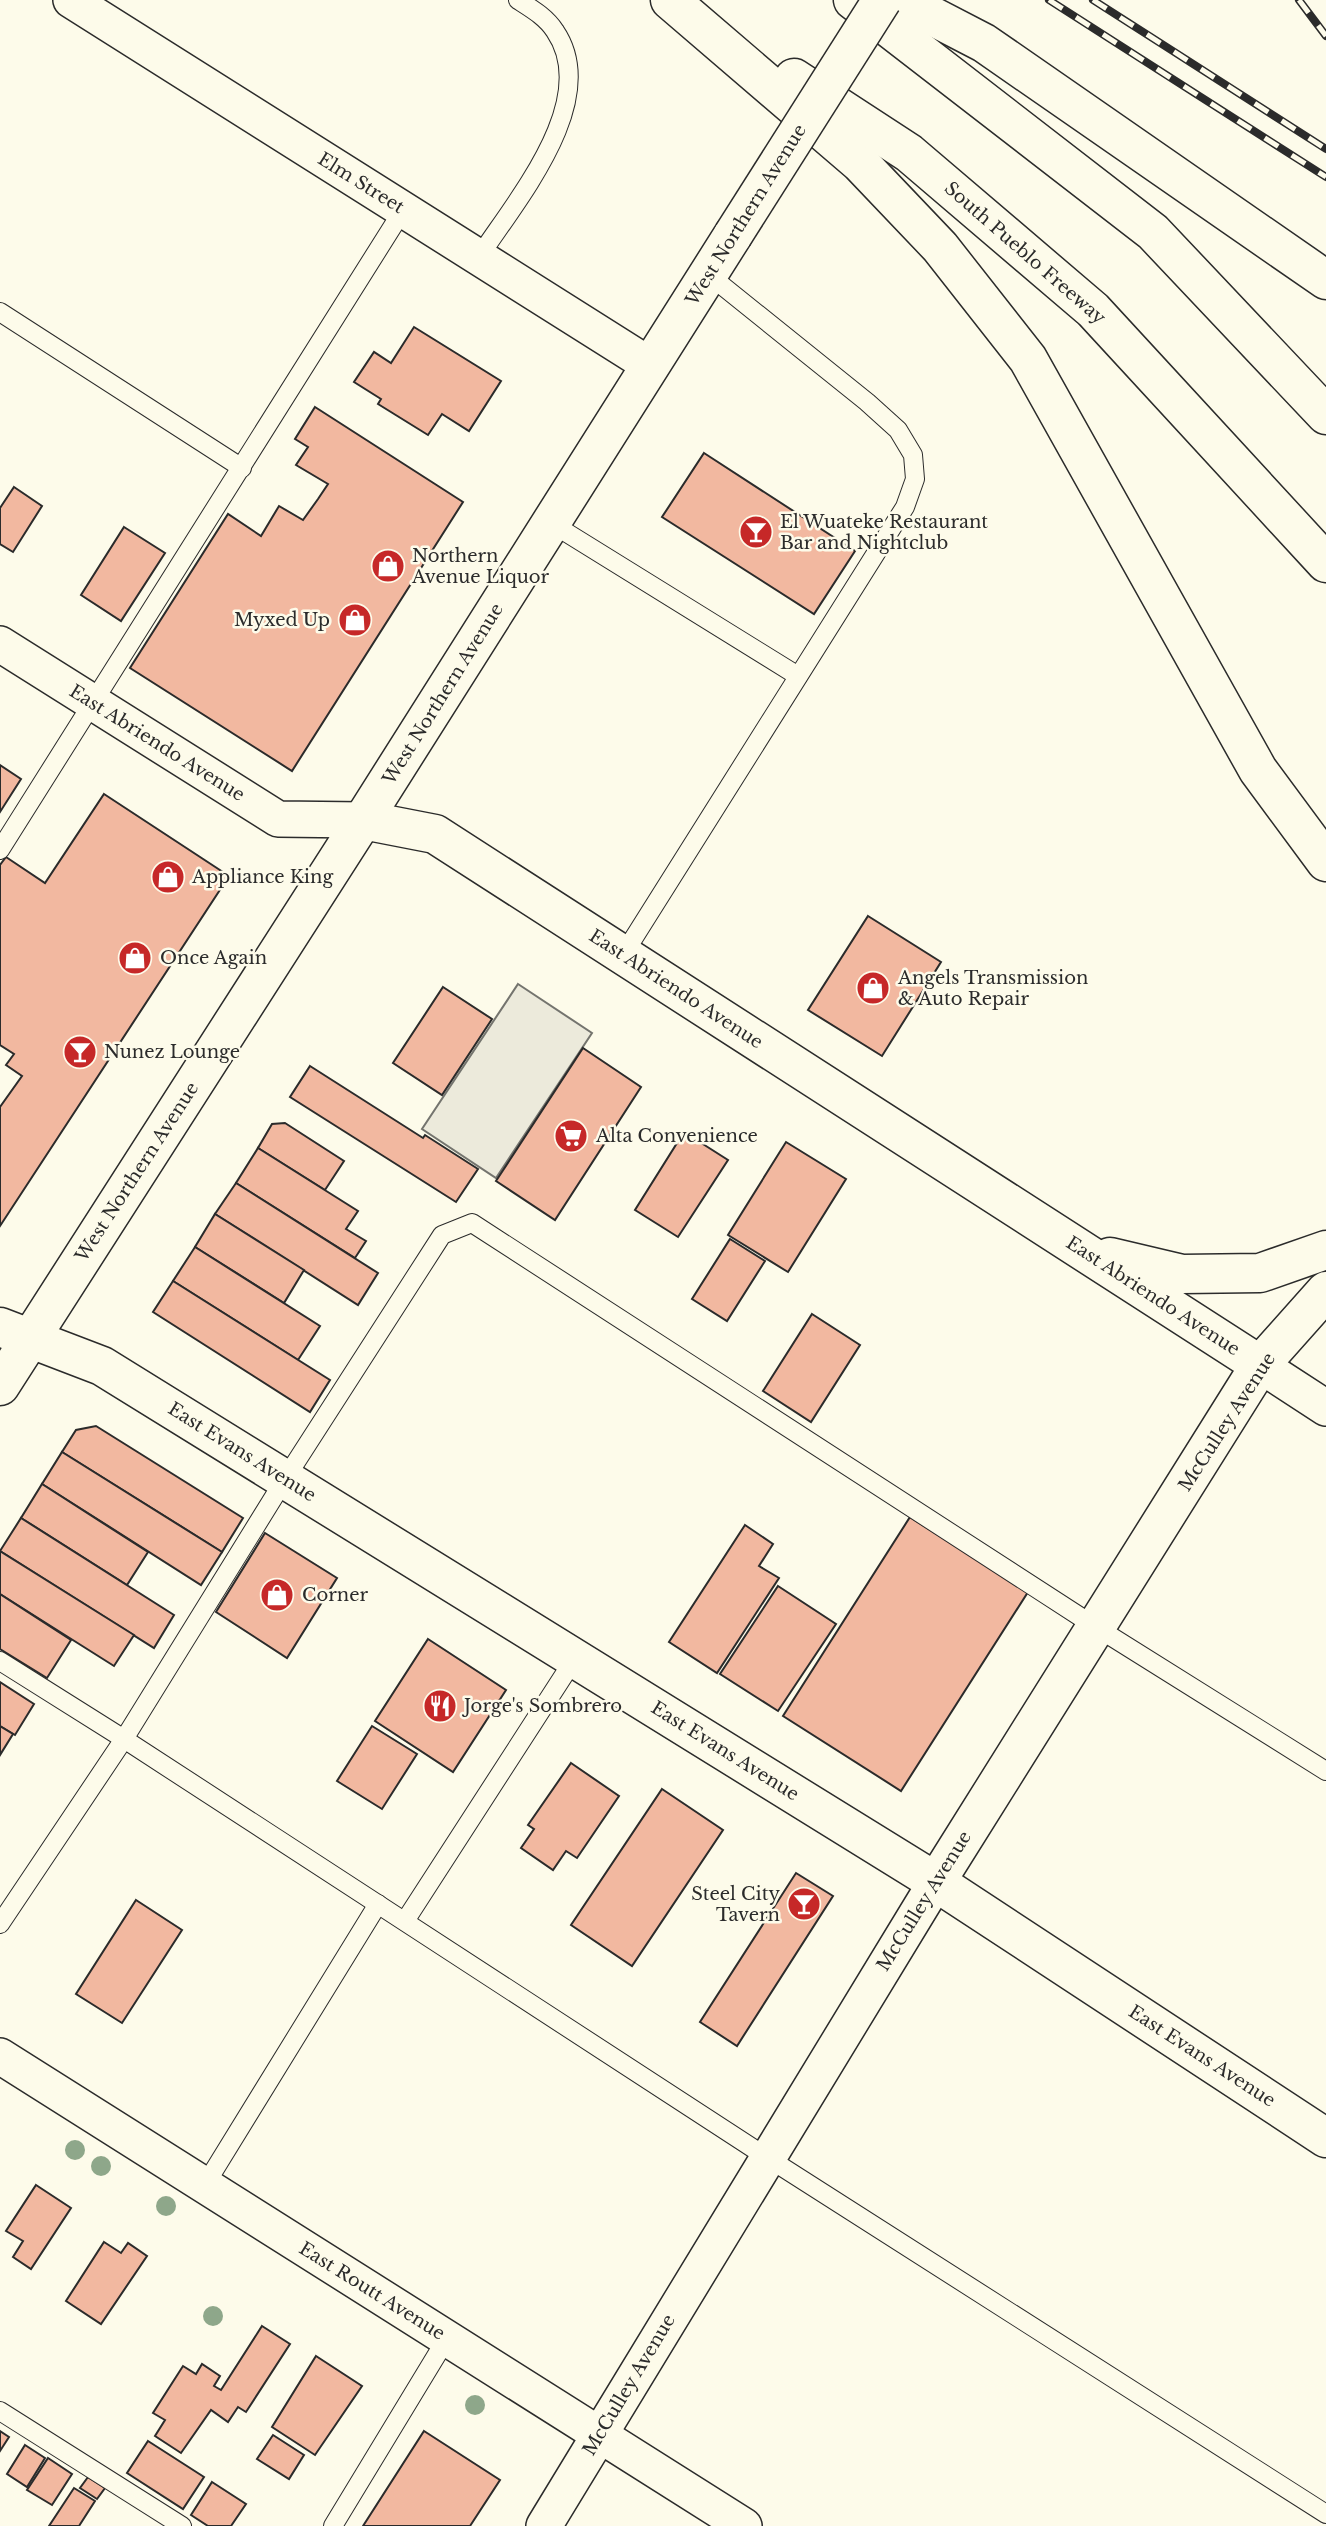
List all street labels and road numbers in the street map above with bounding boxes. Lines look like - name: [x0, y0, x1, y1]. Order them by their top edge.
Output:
- street label: West Northern Avenue: [681, 120, 811, 311]
- street label: Elm Street: [314, 148, 408, 218]
- street label: South Pueblo Freeway: [940, 177, 1110, 329]
- street label: West Northern Avenue: [378, 599, 508, 790]
- street label: East Abriendo Avenue: [65, 680, 249, 806]
- street label: East Abriendo Avenue: [585, 925, 767, 1053]
- street label: West Northern Avenue: [70, 1078, 203, 1267]
- street label: East Abriendo Avenue: [1062, 1232, 1244, 1360]
- street label: McCulley Avenue: [1174, 1348, 1280, 1496]
- street label: East Evans Avenue: [164, 1398, 320, 1506]
- street label: East Evans Avenue: [647, 1697, 803, 1805]
- street label: McCulley Avenue: [872, 1827, 976, 1975]
- street label: East Evans Avenue: [1125, 2000, 1279, 2112]
- street label: East Routt Avenue: [295, 2237, 449, 2345]
- street label: McCulley Avenue: [578, 2310, 680, 2460]

